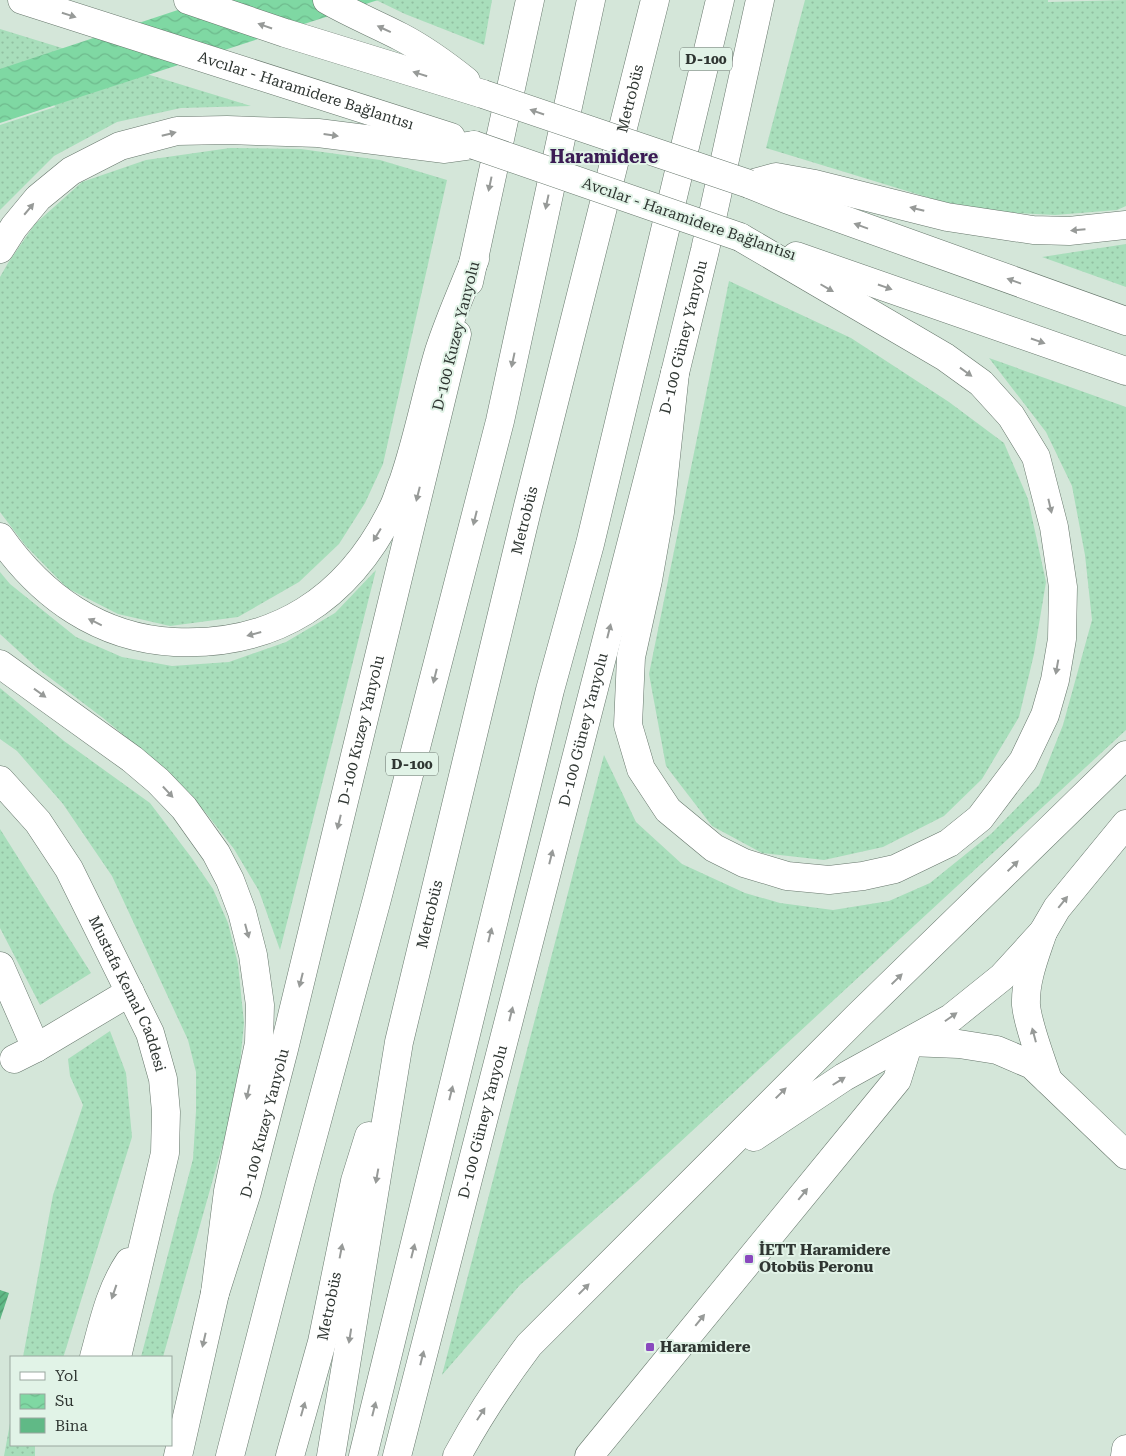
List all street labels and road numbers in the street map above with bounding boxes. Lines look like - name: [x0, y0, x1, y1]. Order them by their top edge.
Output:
- street label: Avcılar - Haramidere Bağlantısı: [196, 48, 416, 134]
- road number: D-100: [680, 48, 732, 70]
- street label: Metrobüs: [613, 63, 647, 134]
- street label: Avcılar - Haramidere Bağlantısı: [580, 174, 799, 264]
- street label: D-100 Güney Yanyolu: [656, 258, 711, 416]
- street label: D-100 Kuzey Yanyolu: [429, 259, 483, 413]
- street label: Metrobüs: [508, 485, 542, 556]
- street label: D-100 Güney Yanyolu: [555, 650, 612, 808]
- street label: D-100 Kuzey Yanyolu: [334, 653, 388, 807]
- road number: D-100: [386, 752, 438, 776]
- street label: Metrobüs: [413, 878, 447, 950]
- street label: Mustafa Kemal Caddesi: [85, 913, 170, 1074]
- street label: D-100 Güney Yanyolu: [454, 1043, 511, 1200]
- street label: D-100 Kuzey Yanyolu: [237, 1046, 293, 1200]
- street label: Metrobüs: [314, 1270, 345, 1342]

